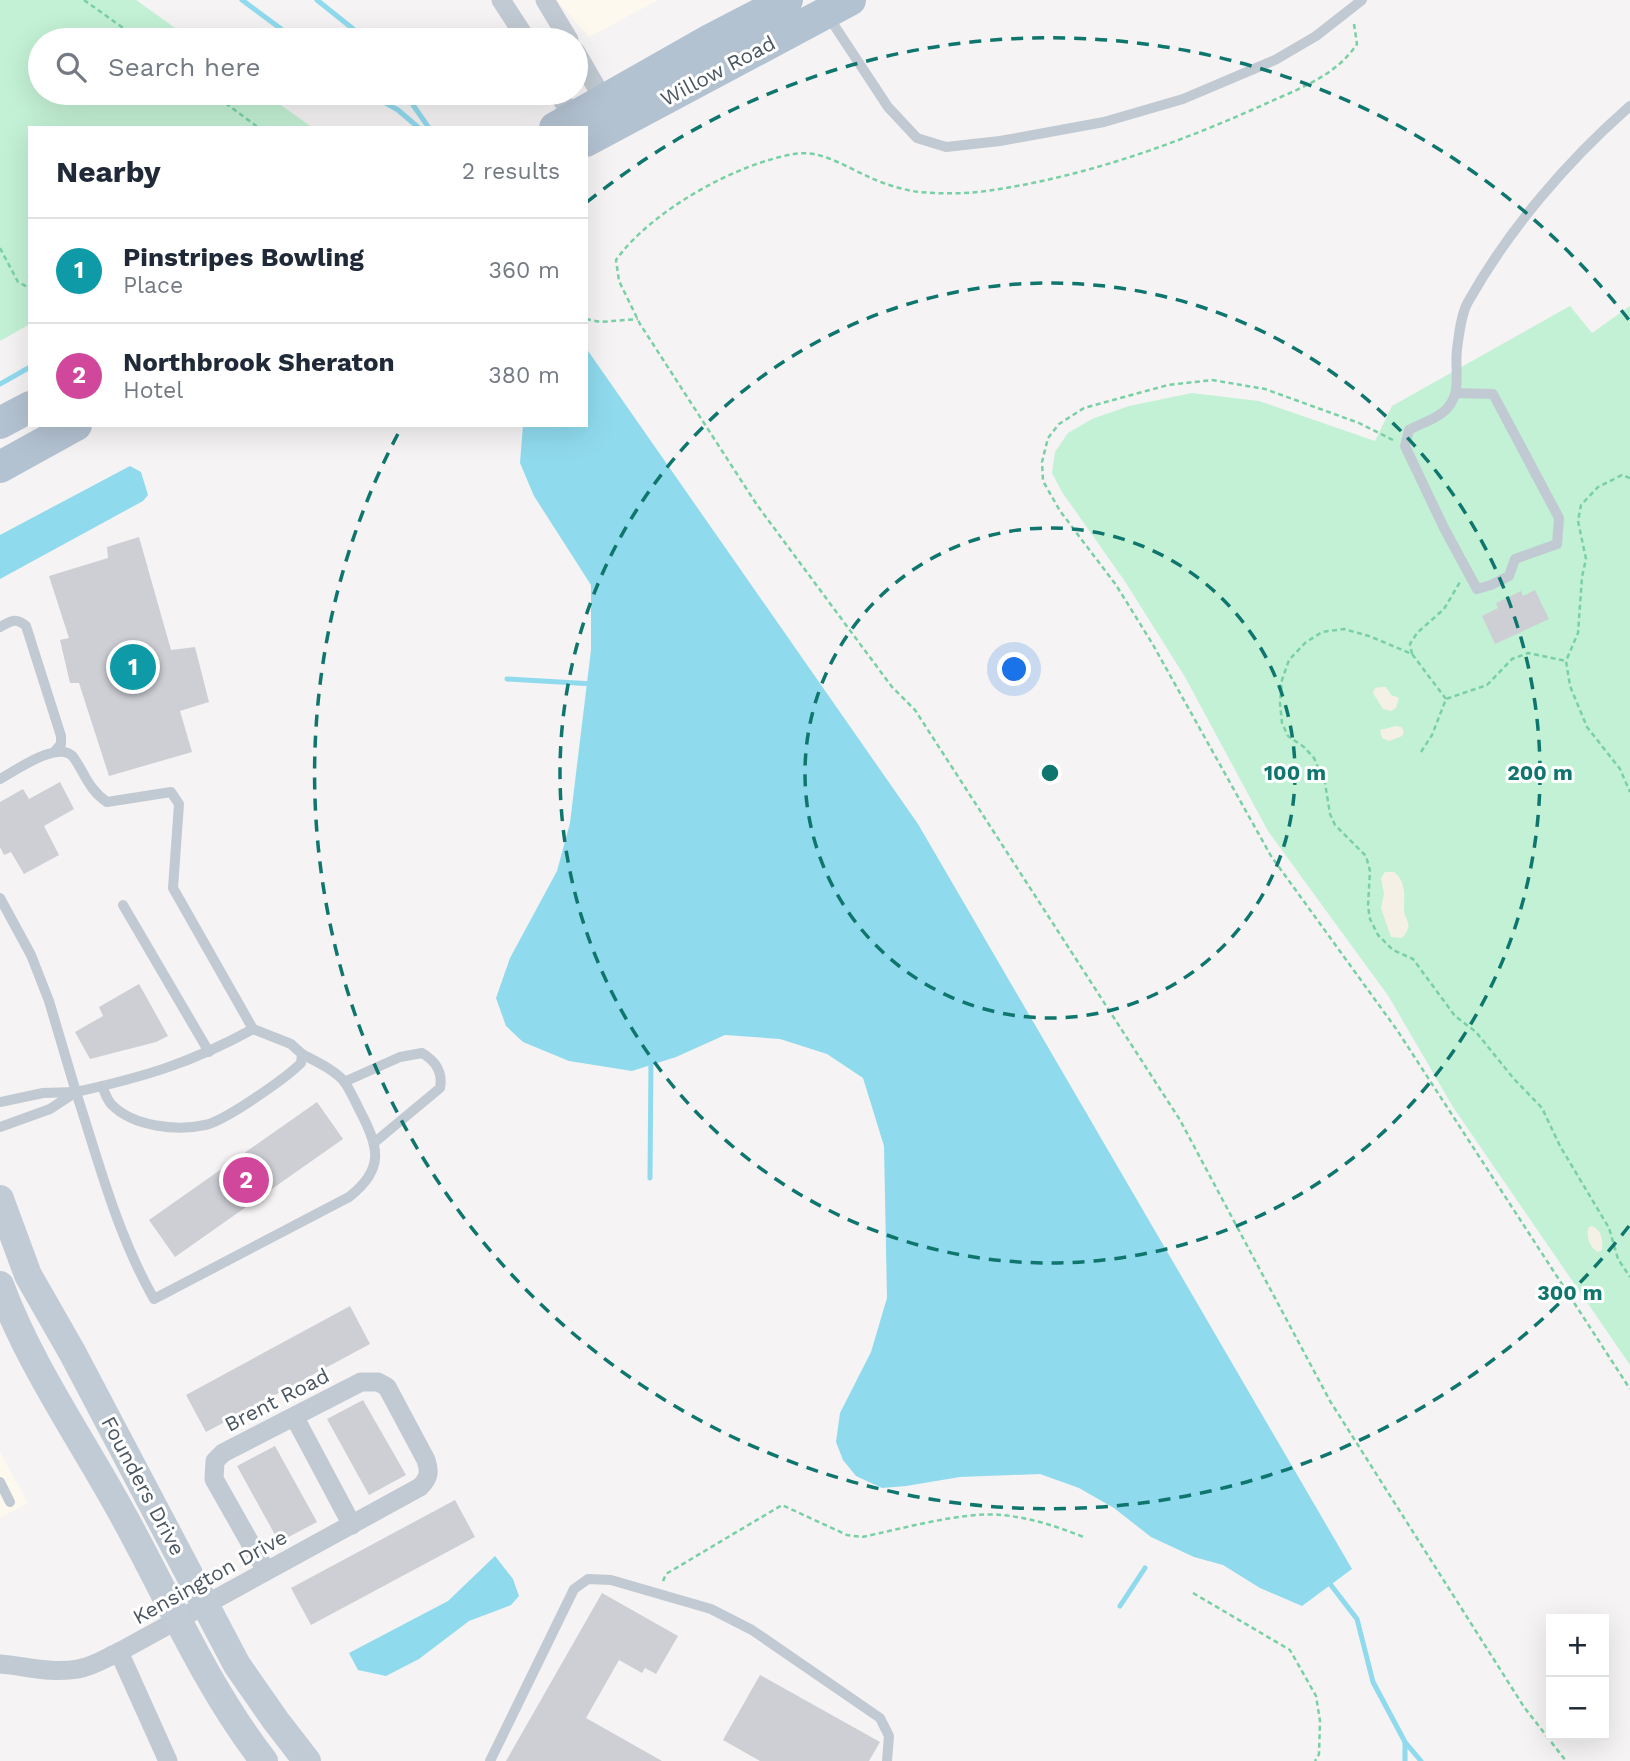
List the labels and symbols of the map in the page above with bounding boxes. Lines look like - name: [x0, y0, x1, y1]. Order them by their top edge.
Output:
- street label: Willow Road: [656, 30, 779, 111]
- pin: 1: [110, 641, 156, 693]
- your location: [997, 652, 1031, 686]
- text: 100 m: [1264, 760, 1326, 785]
- text: 200 m: [1507, 760, 1573, 785]
- centre of rings: [1038, 761, 1062, 785]
- pin: 2: [223, 1154, 269, 1206]
- text: 300 m: [1537, 1280, 1603, 1305]
- street label: Brent Road: [220, 1363, 333, 1437]
- street label: Founders Drive: [96, 1412, 191, 1560]
- street label: Kensington Drive: [128, 1524, 291, 1629]

